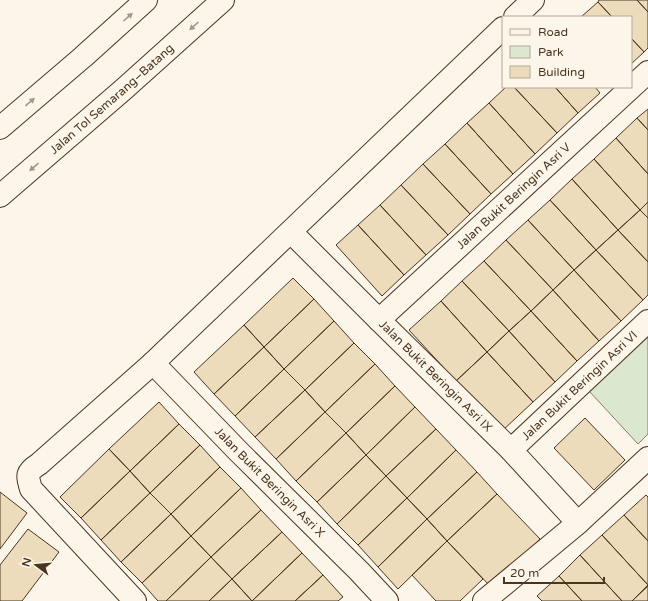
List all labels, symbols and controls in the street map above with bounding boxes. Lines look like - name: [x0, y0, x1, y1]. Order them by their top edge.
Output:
- one-way arrow: [122, 12, 133, 21]
- legend: [502, 16, 632, 88]
- one-way arrow: [190, 21, 199, 30]
- text: Road: [538, 25, 568, 39]
- street label: Jalan Tol Semarang–Batang: [47, 41, 176, 157]
- text: Park: [538, 45, 564, 59]
- text: Building: [538, 65, 585, 79]
- one-way arrow: [24, 98, 35, 107]
- street label: Jalan Bukit Beringin Asri V: [454, 139, 574, 252]
- one-way arrow: [28, 163, 39, 172]
- street label: Jalan Bukit Beringin Asri IX: [376, 317, 495, 435]
- street label: Jalan Bukit Beringin Asri VI: [519, 328, 640, 443]
- street label: Jalan Bukit Beringin Asri X: [212, 424, 328, 540]
- north arrow: [16, 545, 56, 585]
- text: N: [19, 556, 34, 568]
- scale bar: [504, 559, 604, 585]
- text: 20 m: [510, 566, 539, 580]

